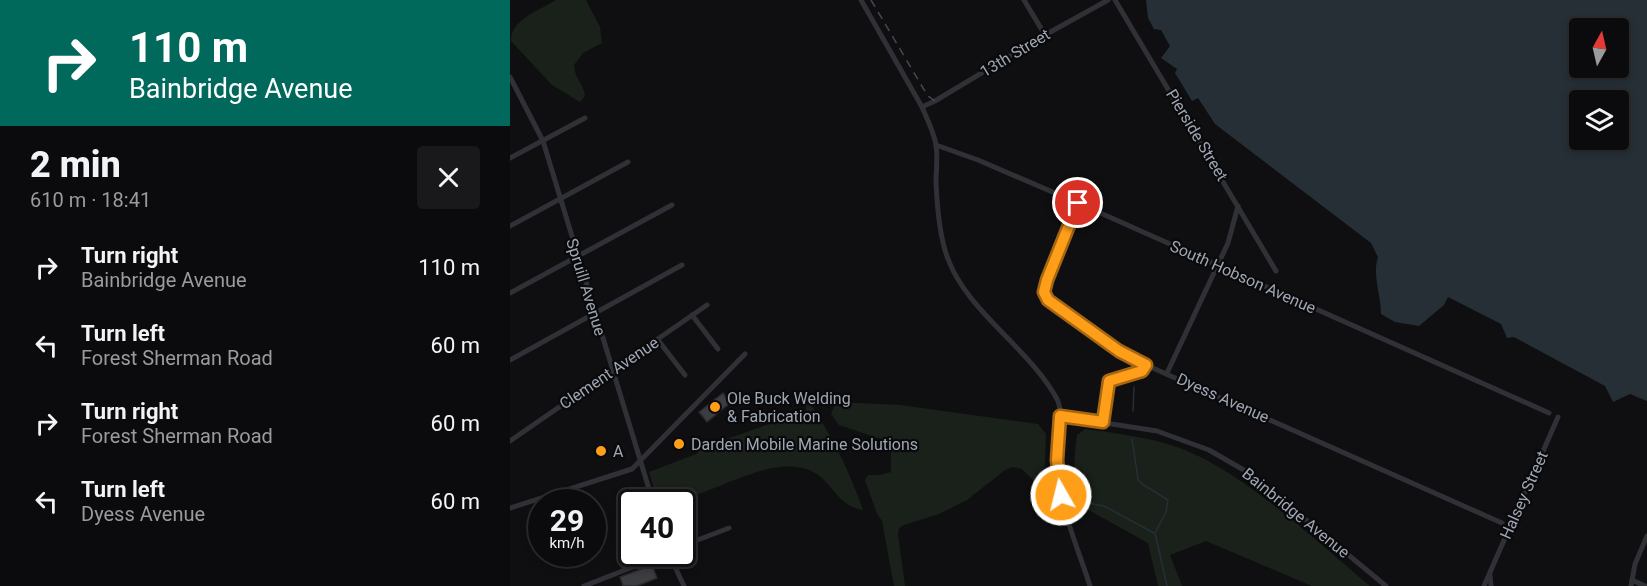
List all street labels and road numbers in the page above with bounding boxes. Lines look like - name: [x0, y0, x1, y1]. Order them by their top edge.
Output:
- street label: 13th Street: [977, 25, 1053, 81]
- street label: Pierside Street: [1162, 86, 1232, 184]
- street label: Spruill Avenue: [562, 236, 610, 338]
- street label: South Hobson Avenue: [1167, 236, 1319, 318]
- street label: Clement Avenue: [556, 333, 662, 413]
- street label: Dyess Avenue: [1174, 369, 1272, 427]
- street label: Halsey Street: [1496, 448, 1552, 542]
- street label: Bainbridge Avenue: [1239, 464, 1353, 562]

